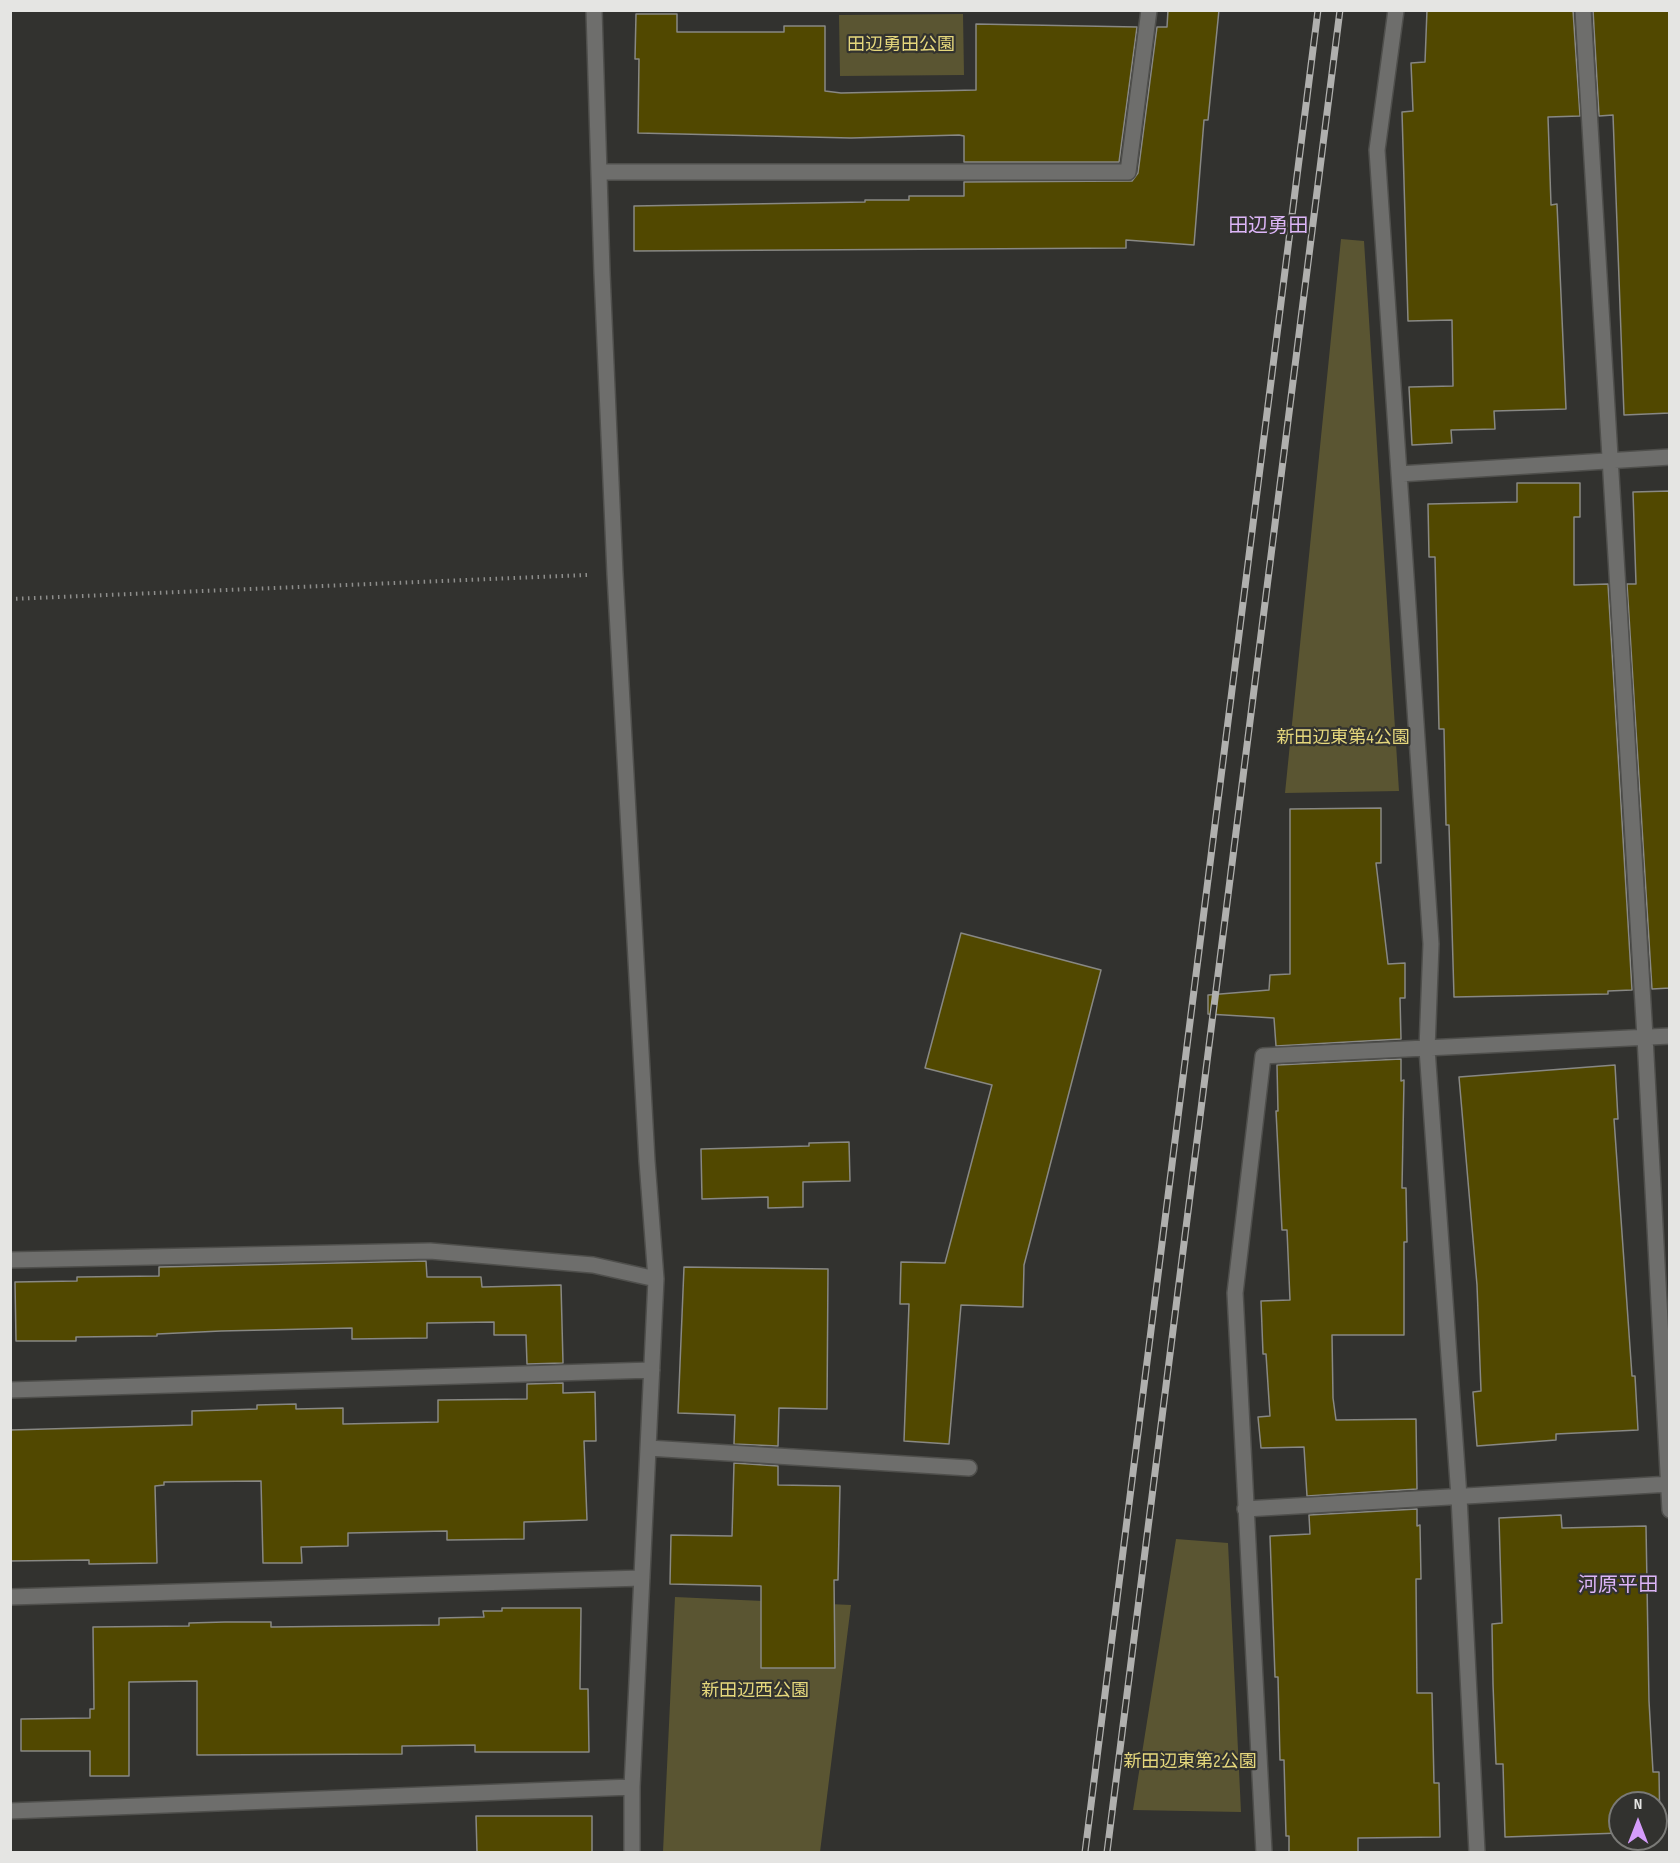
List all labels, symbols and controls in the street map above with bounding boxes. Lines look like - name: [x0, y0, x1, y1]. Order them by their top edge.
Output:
- park label: 田辺勇田公園: [847, 34, 955, 56]
- district label: 田辺勇田: [1228, 215, 1308, 239]
- park label: 新田辺東第4公園: [1276, 727, 1410, 749]
- district label: 河原平田: [1578, 1574, 1658, 1598]
- park label: 新田辺西公園: [701, 1680, 809, 1702]
- park label: 新田辺東第2公園: [1123, 1751, 1257, 1773]
- north arrow: [1608, 1791, 1668, 1851]
- text: N: [1634, 1795, 1642, 1814]

